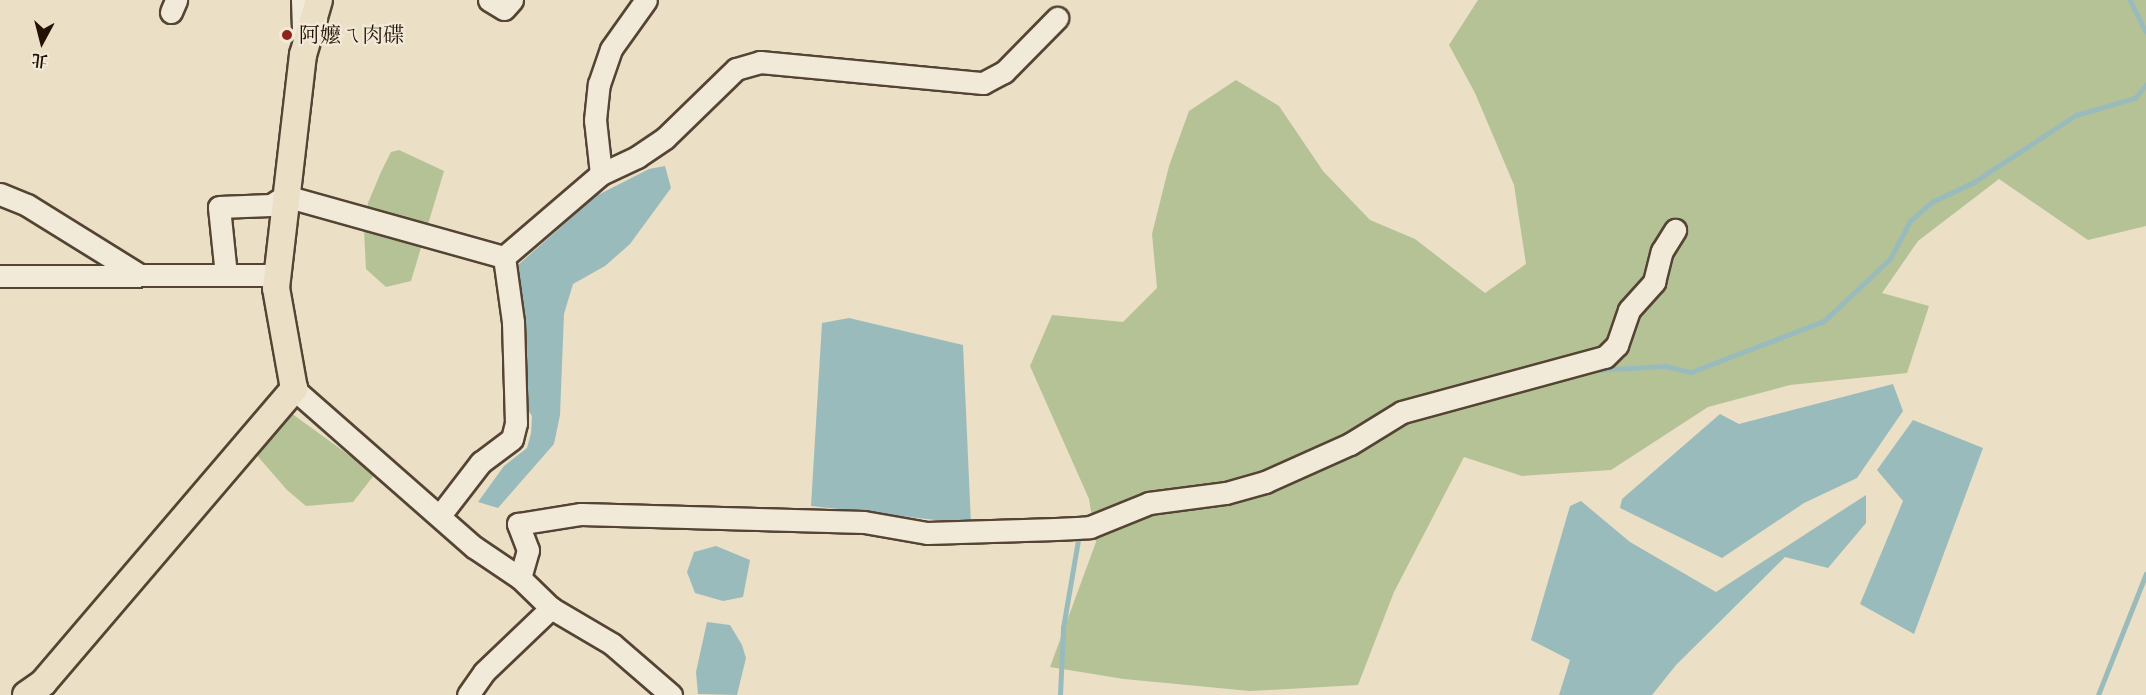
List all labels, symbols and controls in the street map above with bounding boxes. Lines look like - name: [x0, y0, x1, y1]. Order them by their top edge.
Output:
- north arrow: [12, 12, 72, 72]
- place label: 阿嬤ㄟ肉碟: [299, 22, 404, 48]
- marker: 阿嬤ㄟ肉碟: [280, 28, 294, 42]
- text: 北: [31, 50, 49, 71]

